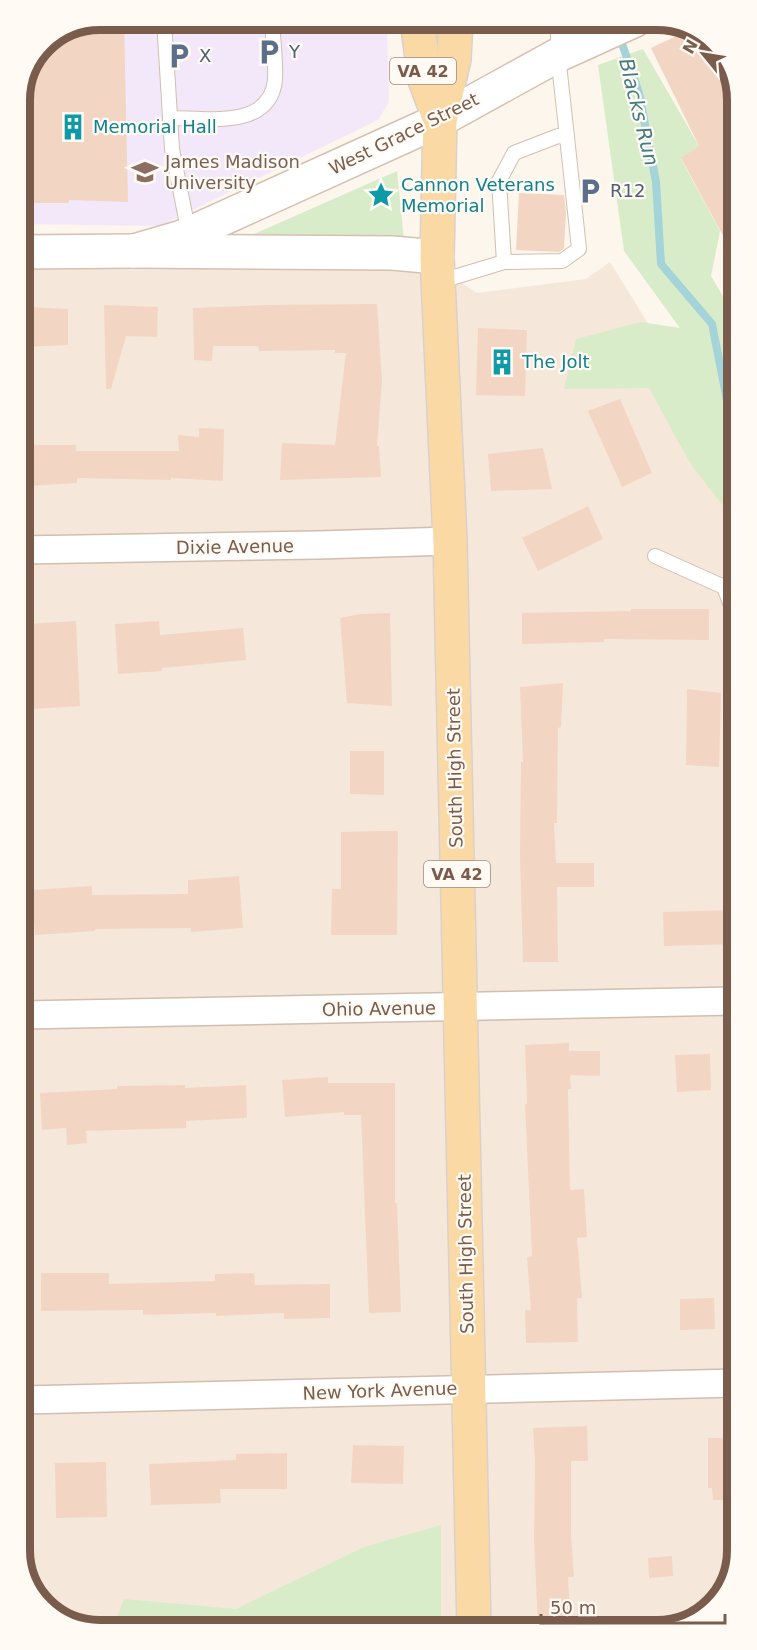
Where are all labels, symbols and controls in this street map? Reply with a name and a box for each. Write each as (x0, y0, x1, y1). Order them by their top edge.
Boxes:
north arrow (673, 24, 733, 84)
text: N (679, 36, 702, 57)
parking icon: Y (254, 37, 284, 67)
parking icon: X (164, 41, 194, 71)
place label: Y (288, 41, 301, 62)
place label: X (199, 45, 211, 66)
water label: Blacks Run (614, 56, 664, 168)
road number: VA 42 (390, 58, 456, 84)
street label: West Grace Street (326, 88, 482, 179)
building icon: Memorial Hall (58, 112, 88, 142)
place label: Memorial Hall (93, 116, 217, 137)
place label: James Madison University (164, 151, 300, 193)
school or university icon: James Madison University (130, 157, 160, 187)
place label: Cannon Veterans Memorial (401, 174, 555, 216)
parking icon: R12 (575, 176, 605, 206)
place icon: Cannon Veterans Memorial (366, 180, 396, 210)
place label: R12 (610, 180, 645, 201)
building icon: The Jolt (487, 347, 517, 377)
place label: The Jolt (521, 351, 590, 372)
street label: Dixie Avenue (176, 535, 294, 558)
street label: South High Street (443, 688, 466, 848)
road number: VA 42 (424, 861, 490, 887)
street label: Ohio Avenue (322, 997, 436, 1020)
street label: South High Street (454, 1174, 477, 1334)
street label: New York Avenue (302, 1377, 458, 1404)
scale bar (541, 1587, 726, 1625)
text: 50 m (550, 1597, 596, 1618)

